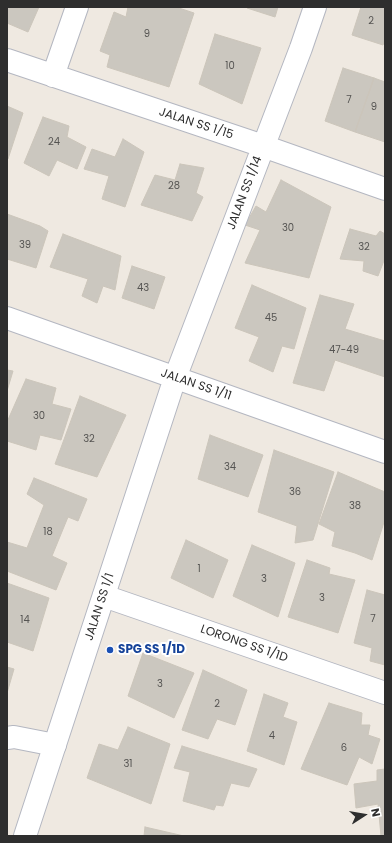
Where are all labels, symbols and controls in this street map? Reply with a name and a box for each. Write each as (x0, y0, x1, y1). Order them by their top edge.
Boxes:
house number: 2 (368, 15, 374, 27)
house number: 9 (144, 28, 150, 40)
house number: 10 (225, 60, 235, 72)
house number: 7 (346, 94, 352, 106)
house number: 9 (371, 101, 377, 113)
street label: JALAN SS 1/15 (157, 105, 235, 143)
house number: 24 (48, 136, 60, 148)
street label: JALAN SS 1/14 (224, 154, 266, 232)
house number: 28 (168, 180, 180, 192)
house number: 30 (282, 222, 294, 234)
house number: 39 (19, 239, 31, 251)
house number: 32 (358, 241, 370, 253)
house number: 43 (137, 282, 149, 294)
house number: 45 (265, 312, 277, 324)
house number: 47-49 (329, 344, 359, 356)
street label: JALAN SS 1/11 (159, 366, 233, 404)
house number: 30 (33, 410, 45, 422)
house number: 32 (83, 433, 95, 445)
house number: 34 (224, 461, 236, 473)
house number: 36 (289, 486, 301, 498)
house number: 38 (349, 500, 361, 512)
house number: 18 (43, 526, 53, 538)
house number: 1 (197, 563, 201, 575)
street label: JALAN SS 1/1 (82, 571, 118, 643)
house number: 3 (261, 573, 267, 585)
house number: 3 (319, 592, 325, 604)
house number: 7 (370, 613, 376, 625)
house number: 14 (20, 614, 30, 626)
street label: LORONG SS 1/1D (198, 622, 290, 666)
place label: SPG SS 1/1D (118, 643, 185, 657)
marker: SPG SS 1/1D (105, 645, 115, 655)
house number: 3 (157, 678, 163, 690)
house number: 2 (214, 698, 220, 710)
house number: 4 (269, 730, 275, 742)
house number: 6 (341, 742, 347, 754)
house number: 31 (123, 758, 133, 770)
north arrow (344, 795, 384, 835)
text: N (367, 807, 384, 818)

